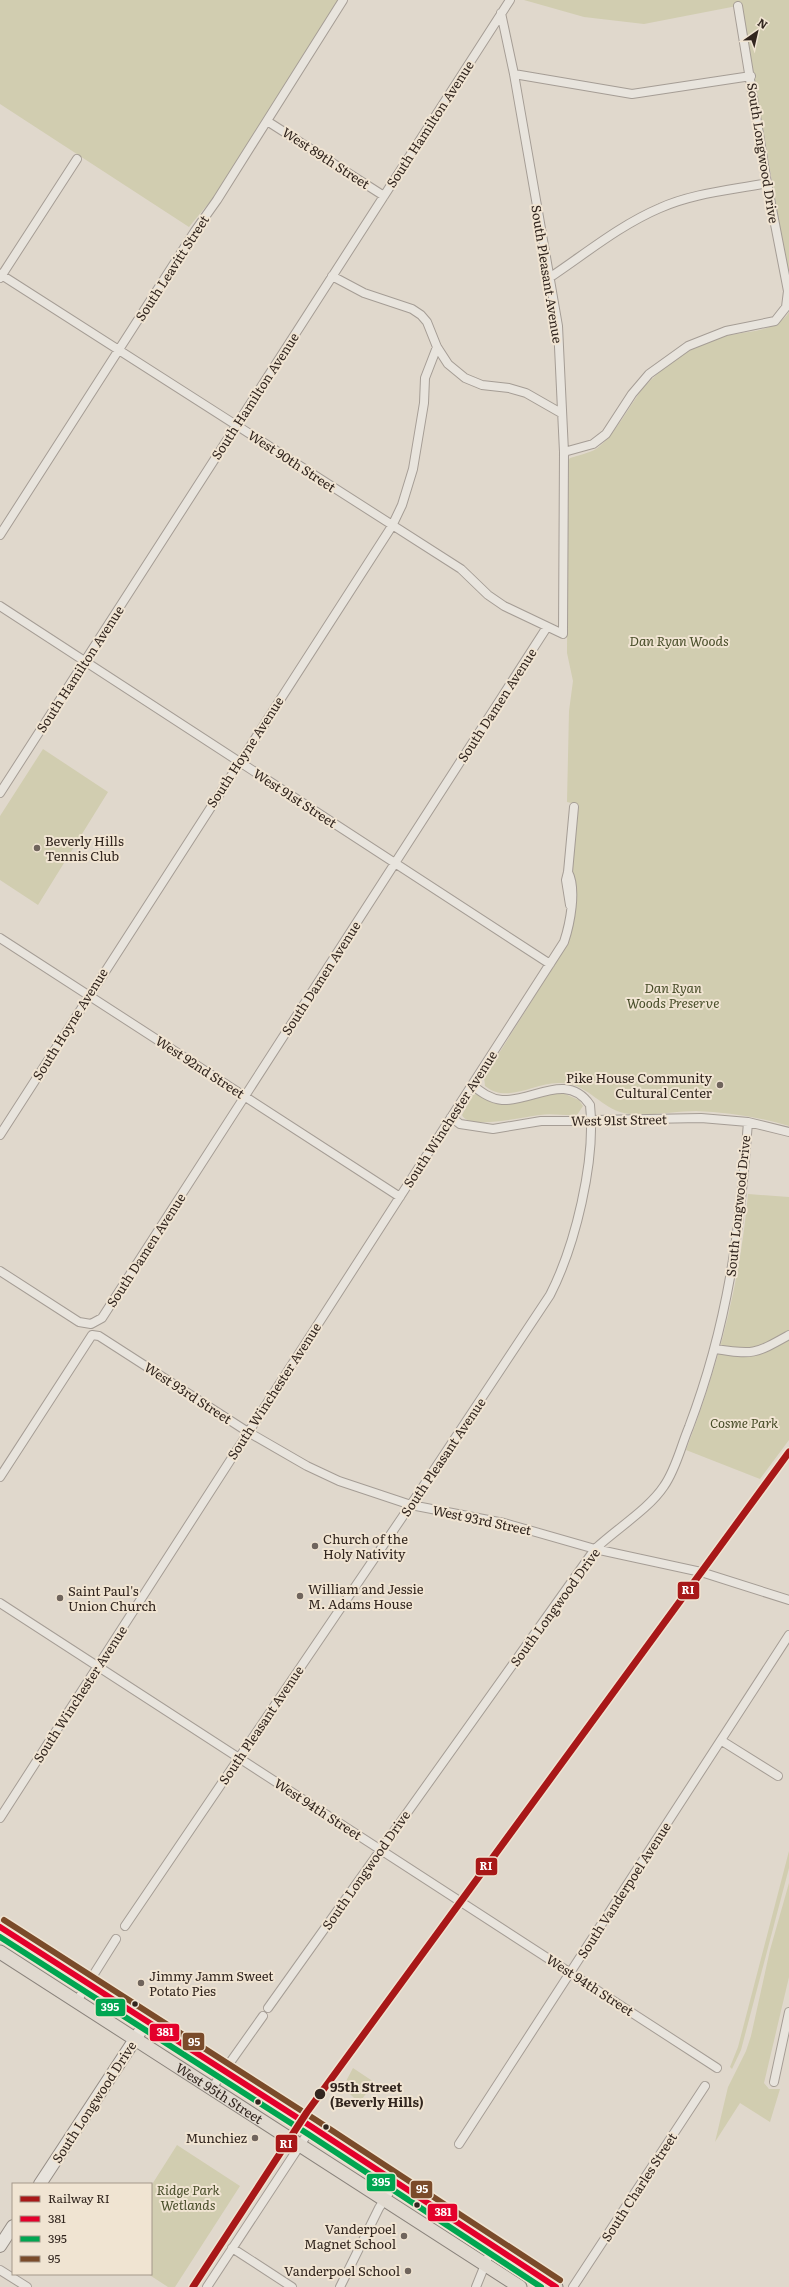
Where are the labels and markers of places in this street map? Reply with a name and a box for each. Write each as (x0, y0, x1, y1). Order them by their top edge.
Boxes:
place label: Beverly Hills Tennis Club (45, 831, 124, 865)
marker: Beverly Hills Tennis Club (32, 843, 42, 853)
place label: Pike House Community Cultural Center (566, 1068, 713, 1102)
marker: Pike House Community Cultural Center (715, 1080, 725, 1090)
place label: Church of the Holy Nativity (323, 1529, 408, 1563)
marker: Church of the Holy Nativity (310, 1541, 320, 1551)
place label: William and Jessie M. Adams House (308, 1579, 424, 1613)
place label: Saint Paul's Union Church (68, 1581, 157, 1615)
marker: William and Jessie M. Adams House (295, 1591, 305, 1601)
marker: Saint Paul's Union Church (55, 1593, 65, 1603)
place label: Jimmy Jamm Sweet Potato Pies (149, 1966, 274, 2000)
marker: Jimmy Jamm Sweet Potato Pies (136, 1978, 146, 1988)
unlabelled marker (130, 1999, 140, 2009)
place label: 95th Street (Beverly Hills) (330, 2077, 424, 2111)
marker: 95th Street (Beverly Hills) (313, 2087, 327, 2101)
unlabelled marker (253, 2097, 263, 2107)
unlabelled marker (321, 2122, 331, 2132)
place label: Munchiez (186, 2128, 247, 2147)
marker: Munchiez (250, 2133, 260, 2143)
unlabelled marker (412, 2200, 422, 2210)
place label: Vanderpoel Magnet School (304, 2219, 397, 2253)
marker: Vanderpoel Magnet School (399, 2231, 409, 2241)
place label: Vanderpoel School (284, 2261, 401, 2280)
marker: Vanderpoel School (403, 2266, 413, 2276)

